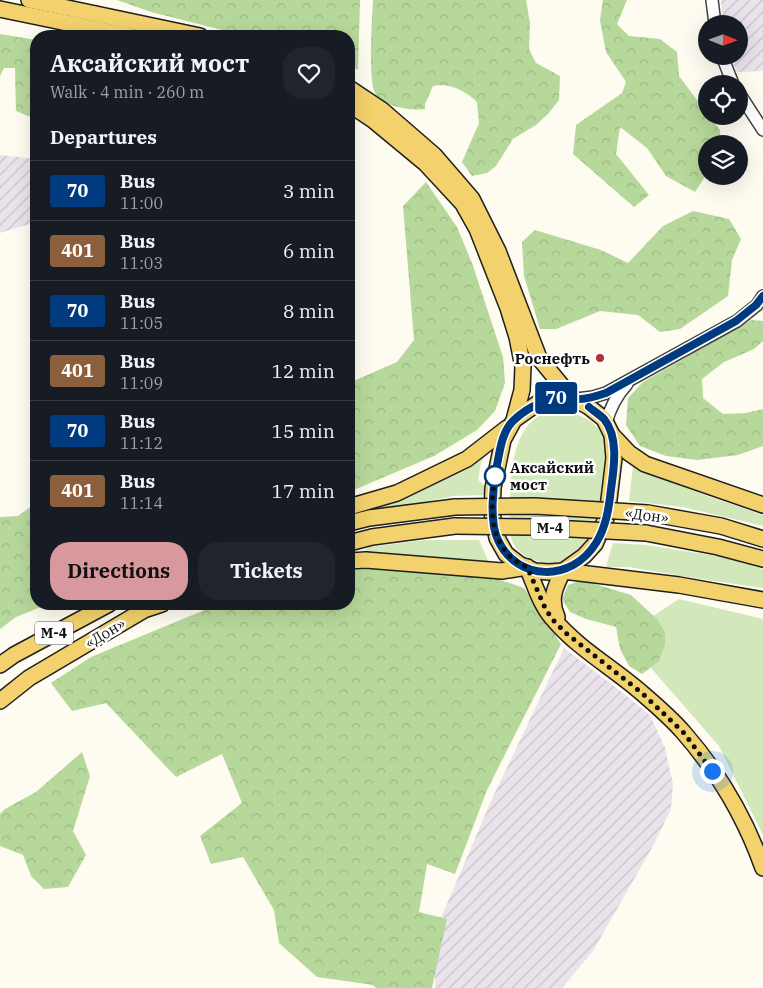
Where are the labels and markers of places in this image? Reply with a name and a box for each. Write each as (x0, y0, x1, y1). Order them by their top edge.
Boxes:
place label: Роснефть (515, 349, 590, 368)
marker: Роснефть (594, 352, 606, 364)
place label: Аксайский мост (510, 458, 594, 494)
marker: Аксайский мост (484, 465, 506, 487)

